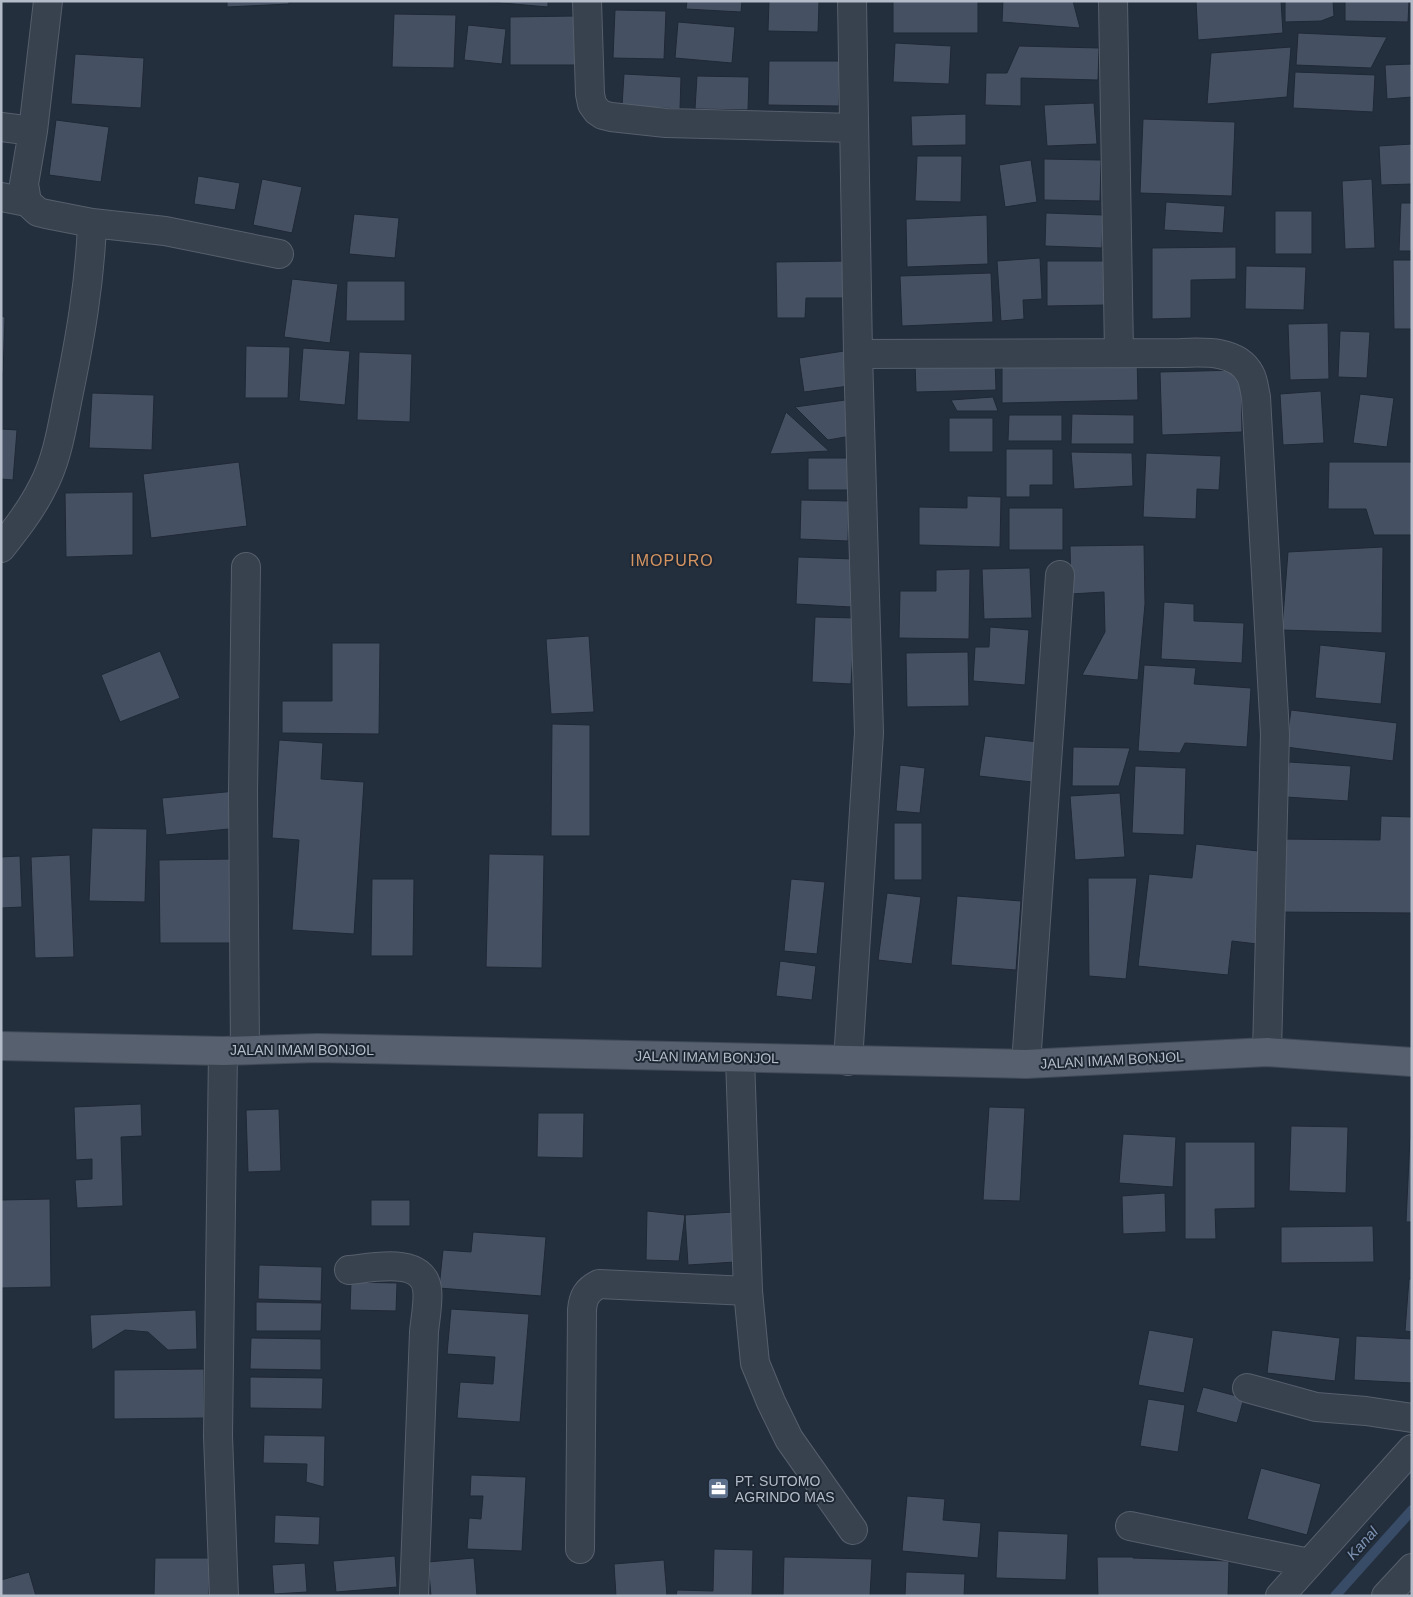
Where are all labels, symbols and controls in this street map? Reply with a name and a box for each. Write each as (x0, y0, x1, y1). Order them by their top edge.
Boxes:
district label: IMOPURO (630, 552, 714, 569)
street label: JALAN IMAM BONJOL (230, 1042, 374, 1058)
street label: JALAN IMAM BONJOL (635, 1048, 779, 1066)
street label: JALAN IMAM BONJOL (1040, 1048, 1184, 1072)
place label: PT. SUTOMO AGRINDO MAS (735, 1473, 835, 1505)
office icon: PT. SUTOMO AGRINDO MAS (707, 1477, 731, 1501)
water label: Kanal (1343, 1523, 1382, 1563)

